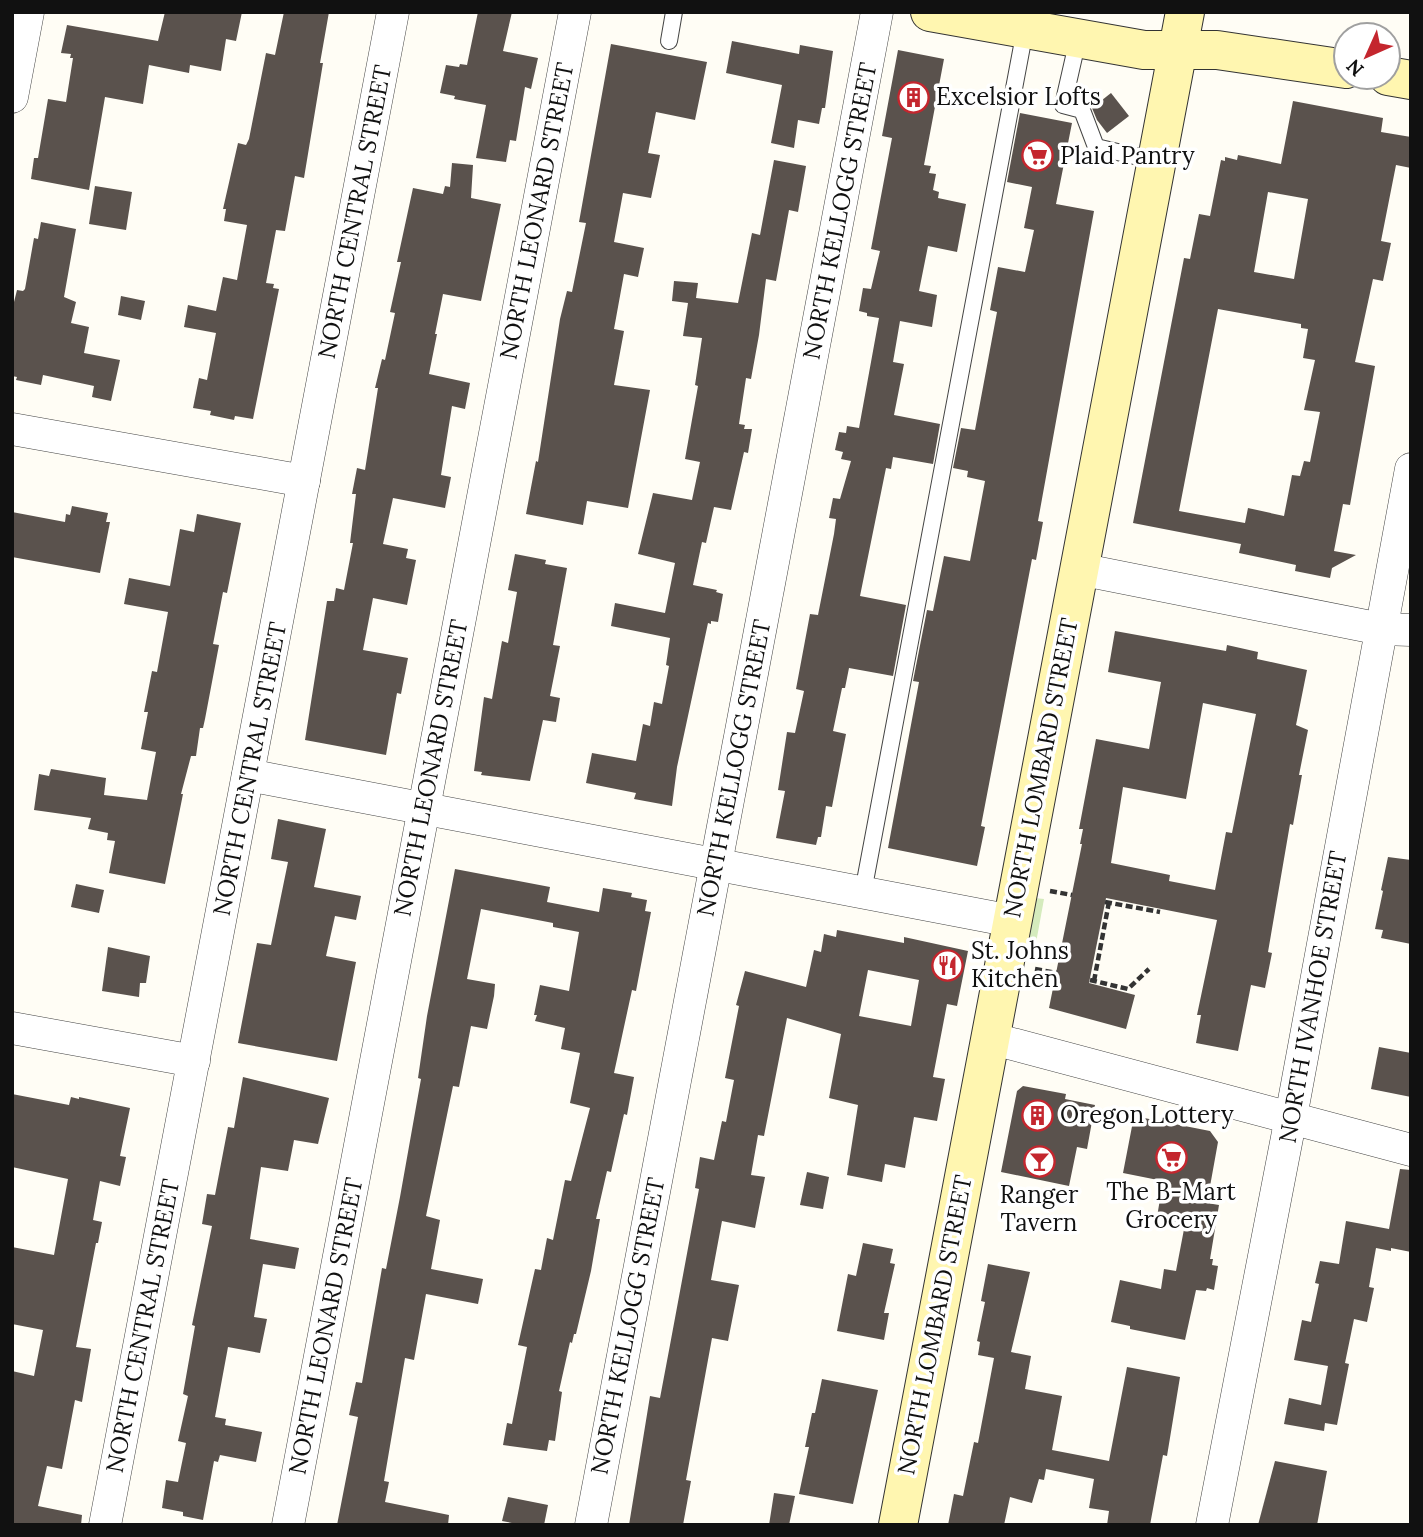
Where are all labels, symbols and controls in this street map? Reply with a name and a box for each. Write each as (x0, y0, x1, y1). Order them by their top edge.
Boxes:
north arrow (1332, 21, 1402, 91)
text: N (1341, 54, 1369, 82)
street label: NORTH LEONARD STREET (492, 60, 581, 362)
street label: NORTH KELLOGG STREET (795, 60, 884, 362)
street label: NORTH CENTRAL STREET (311, 62, 398, 361)
building icon: Excelsior Lofts (896, 80, 930, 114)
place label: Excelsior Lofts (936, 81, 1101, 112)
supermarket icon: Plaid Pantry (1020, 139, 1054, 173)
place label: Plaid Pantry (1060, 140, 1195, 171)
street label: NORTH LOMBARD STREET (996, 615, 1085, 920)
street label: NORTH LEONARD STREET (386, 617, 475, 919)
street label: NORTH KELLOGG STREET (689, 617, 778, 919)
street label: NORTH CENTRAL STREET (206, 619, 293, 918)
street label: NORTH IVANHOE STREET (1272, 848, 1353, 1145)
place label: St. Johns Kitchen (971, 935, 1069, 994)
restaurant icon: St. Johns Kitchen (931, 948, 965, 982)
building icon: Oregon Lottery (1020, 1098, 1054, 1132)
place label: Oregon Lottery (1060, 1099, 1234, 1130)
supermarket icon: The B-Mart Grocery (1154, 1141, 1188, 1175)
bar icon: Ranger Tavern (1022, 1144, 1056, 1178)
street label: NORTH LOMBARD STREET (890, 1172, 979, 1477)
street label: NORTH LEONARD STREET (281, 1175, 370, 1477)
street label: NORTH KELLOGG STREET (583, 1175, 672, 1477)
street label: NORTH CENTRAL STREET (99, 1176, 186, 1475)
place label: The B-Mart Grocery (1106, 1176, 1237, 1235)
place label: Ranger Tavern (1000, 1179, 1079, 1238)

